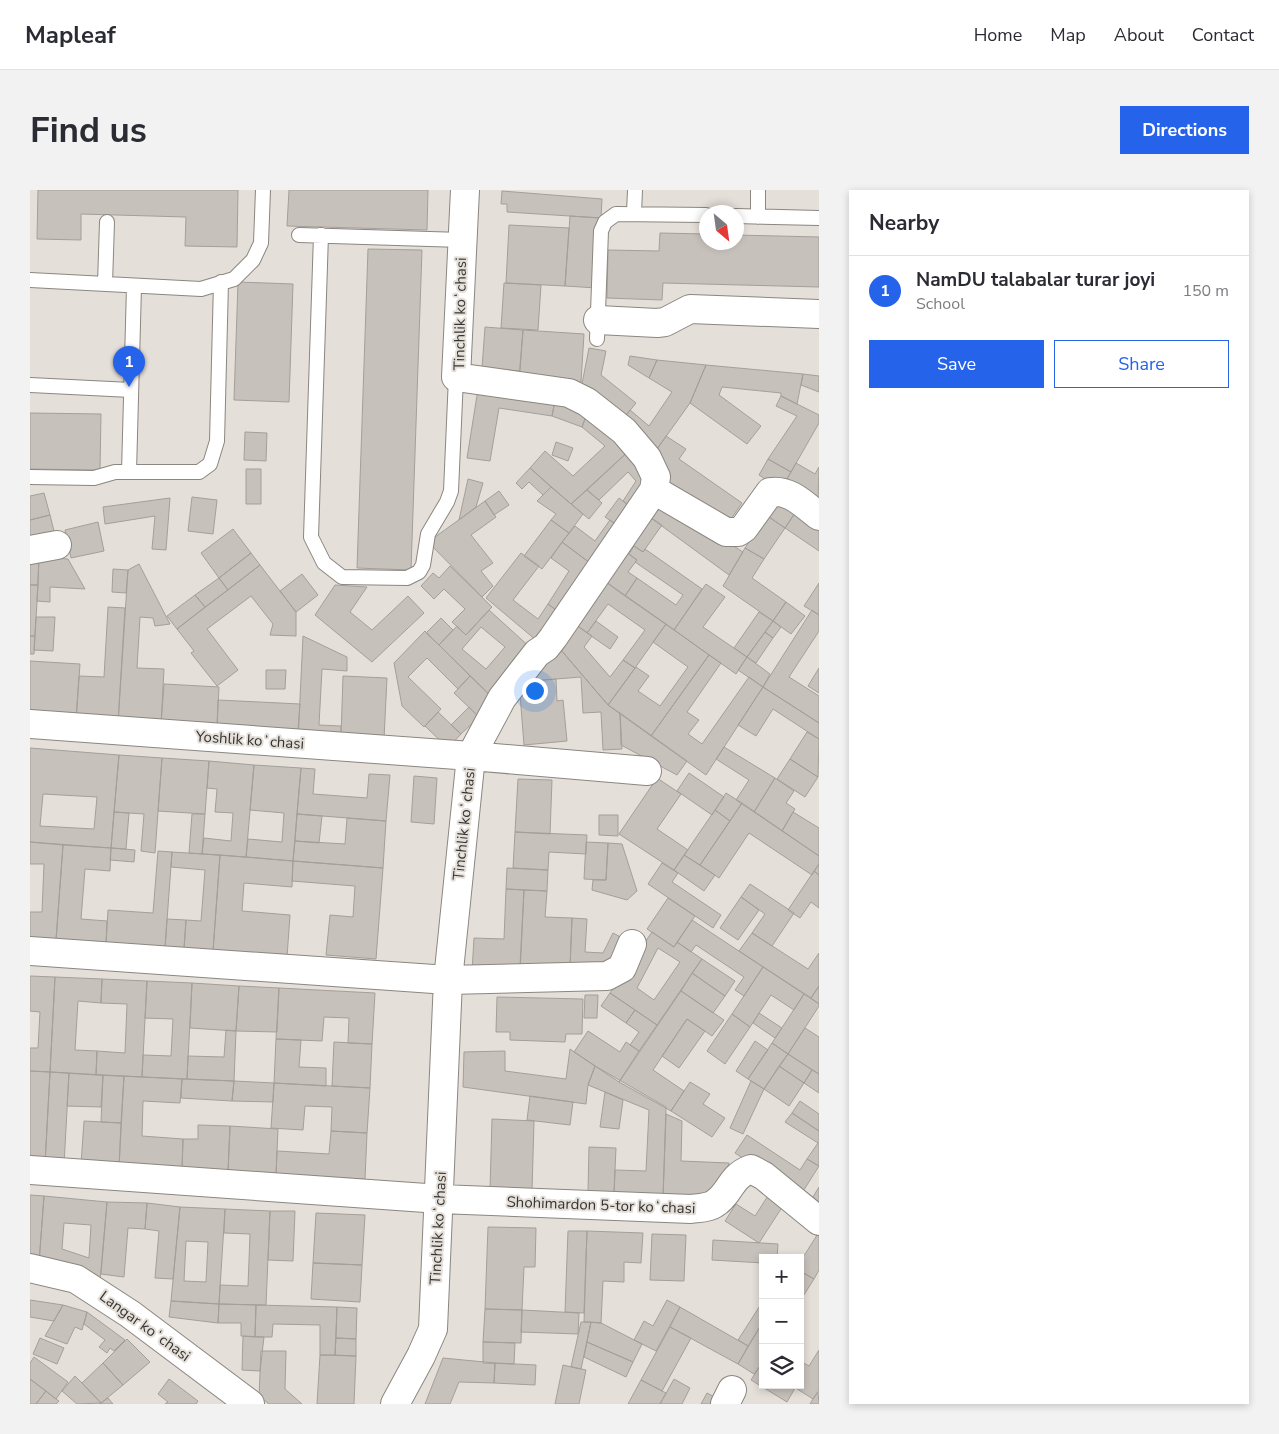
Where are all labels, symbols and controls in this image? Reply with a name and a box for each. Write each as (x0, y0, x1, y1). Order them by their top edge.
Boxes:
text: Mapleaf (25, 19, 116, 51)
text: Home (974, 23, 1022, 47)
text: Map (1050, 23, 1086, 47)
text: About (1114, 23, 1164, 47)
text: Contact (1192, 23, 1254, 47)
button: Directions (1120, 106, 1249, 154)
text: Find us (30, 107, 147, 154)
north arrow (699, 205, 744, 250)
text: Nearby (869, 209, 939, 237)
street label: Tinchlik koʻchasi (449, 257, 471, 371)
text: NamDU talabalar turar joyi (916, 267, 1155, 293)
text: 1 (880, 280, 890, 302)
text: 150 m (1182, 280, 1229, 302)
text: School (916, 293, 965, 315)
button: Save (869, 340, 1044, 388)
button: Share (1054, 340, 1229, 388)
pin: 1 (113, 346, 145, 387)
your location (522, 678, 548, 704)
street label: Yoshlik koʻchasi (194, 726, 305, 754)
street label: Tinchlik koʻchasi (448, 767, 480, 881)
street label: Tinchlik koʻchasi (425, 1171, 451, 1285)
street label: Shohimardon 5-tor koʻchasi (506, 1192, 696, 1218)
map controls (759, 1254, 804, 1389)
button: + (759, 1254, 804, 1299)
street label: Langar koʻchasi (95, 1286, 195, 1366)
button: − (759, 1299, 804, 1344)
button: layers (759, 1344, 804, 1389)

